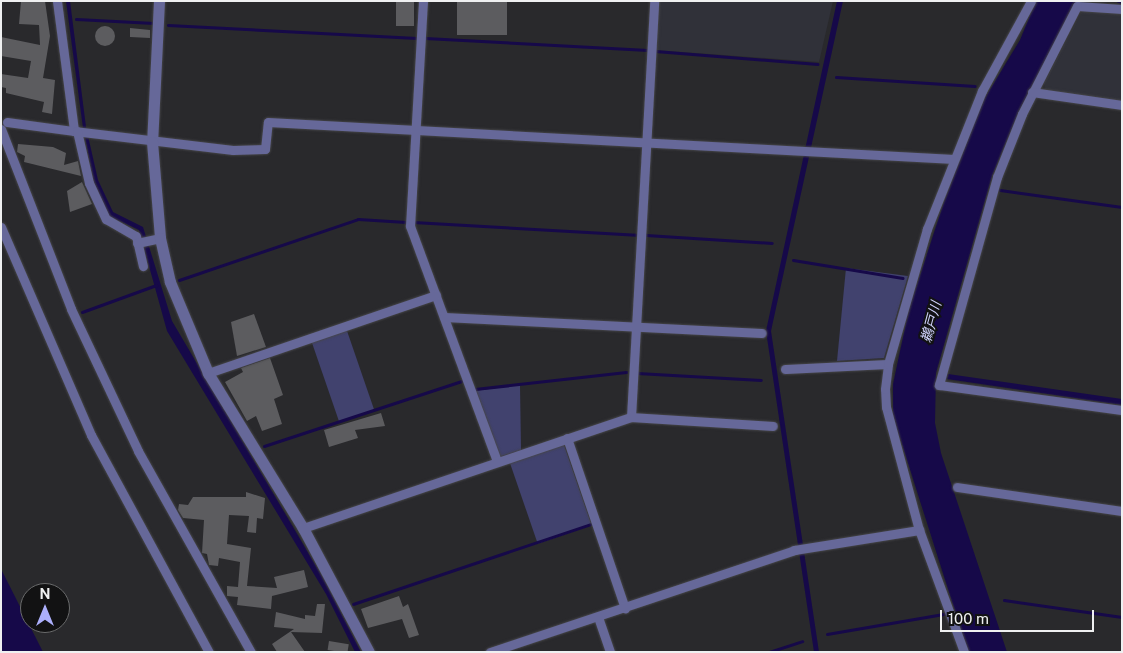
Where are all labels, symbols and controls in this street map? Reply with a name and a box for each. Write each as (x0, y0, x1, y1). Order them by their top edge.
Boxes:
water label: 鵜戸川 (917, 300, 945, 344)
north arrow (20, 583, 70, 633)
text: N (40, 586, 50, 602)
scale bar (943, 600, 1097, 632)
text: 100 m (948, 610, 989, 627)

